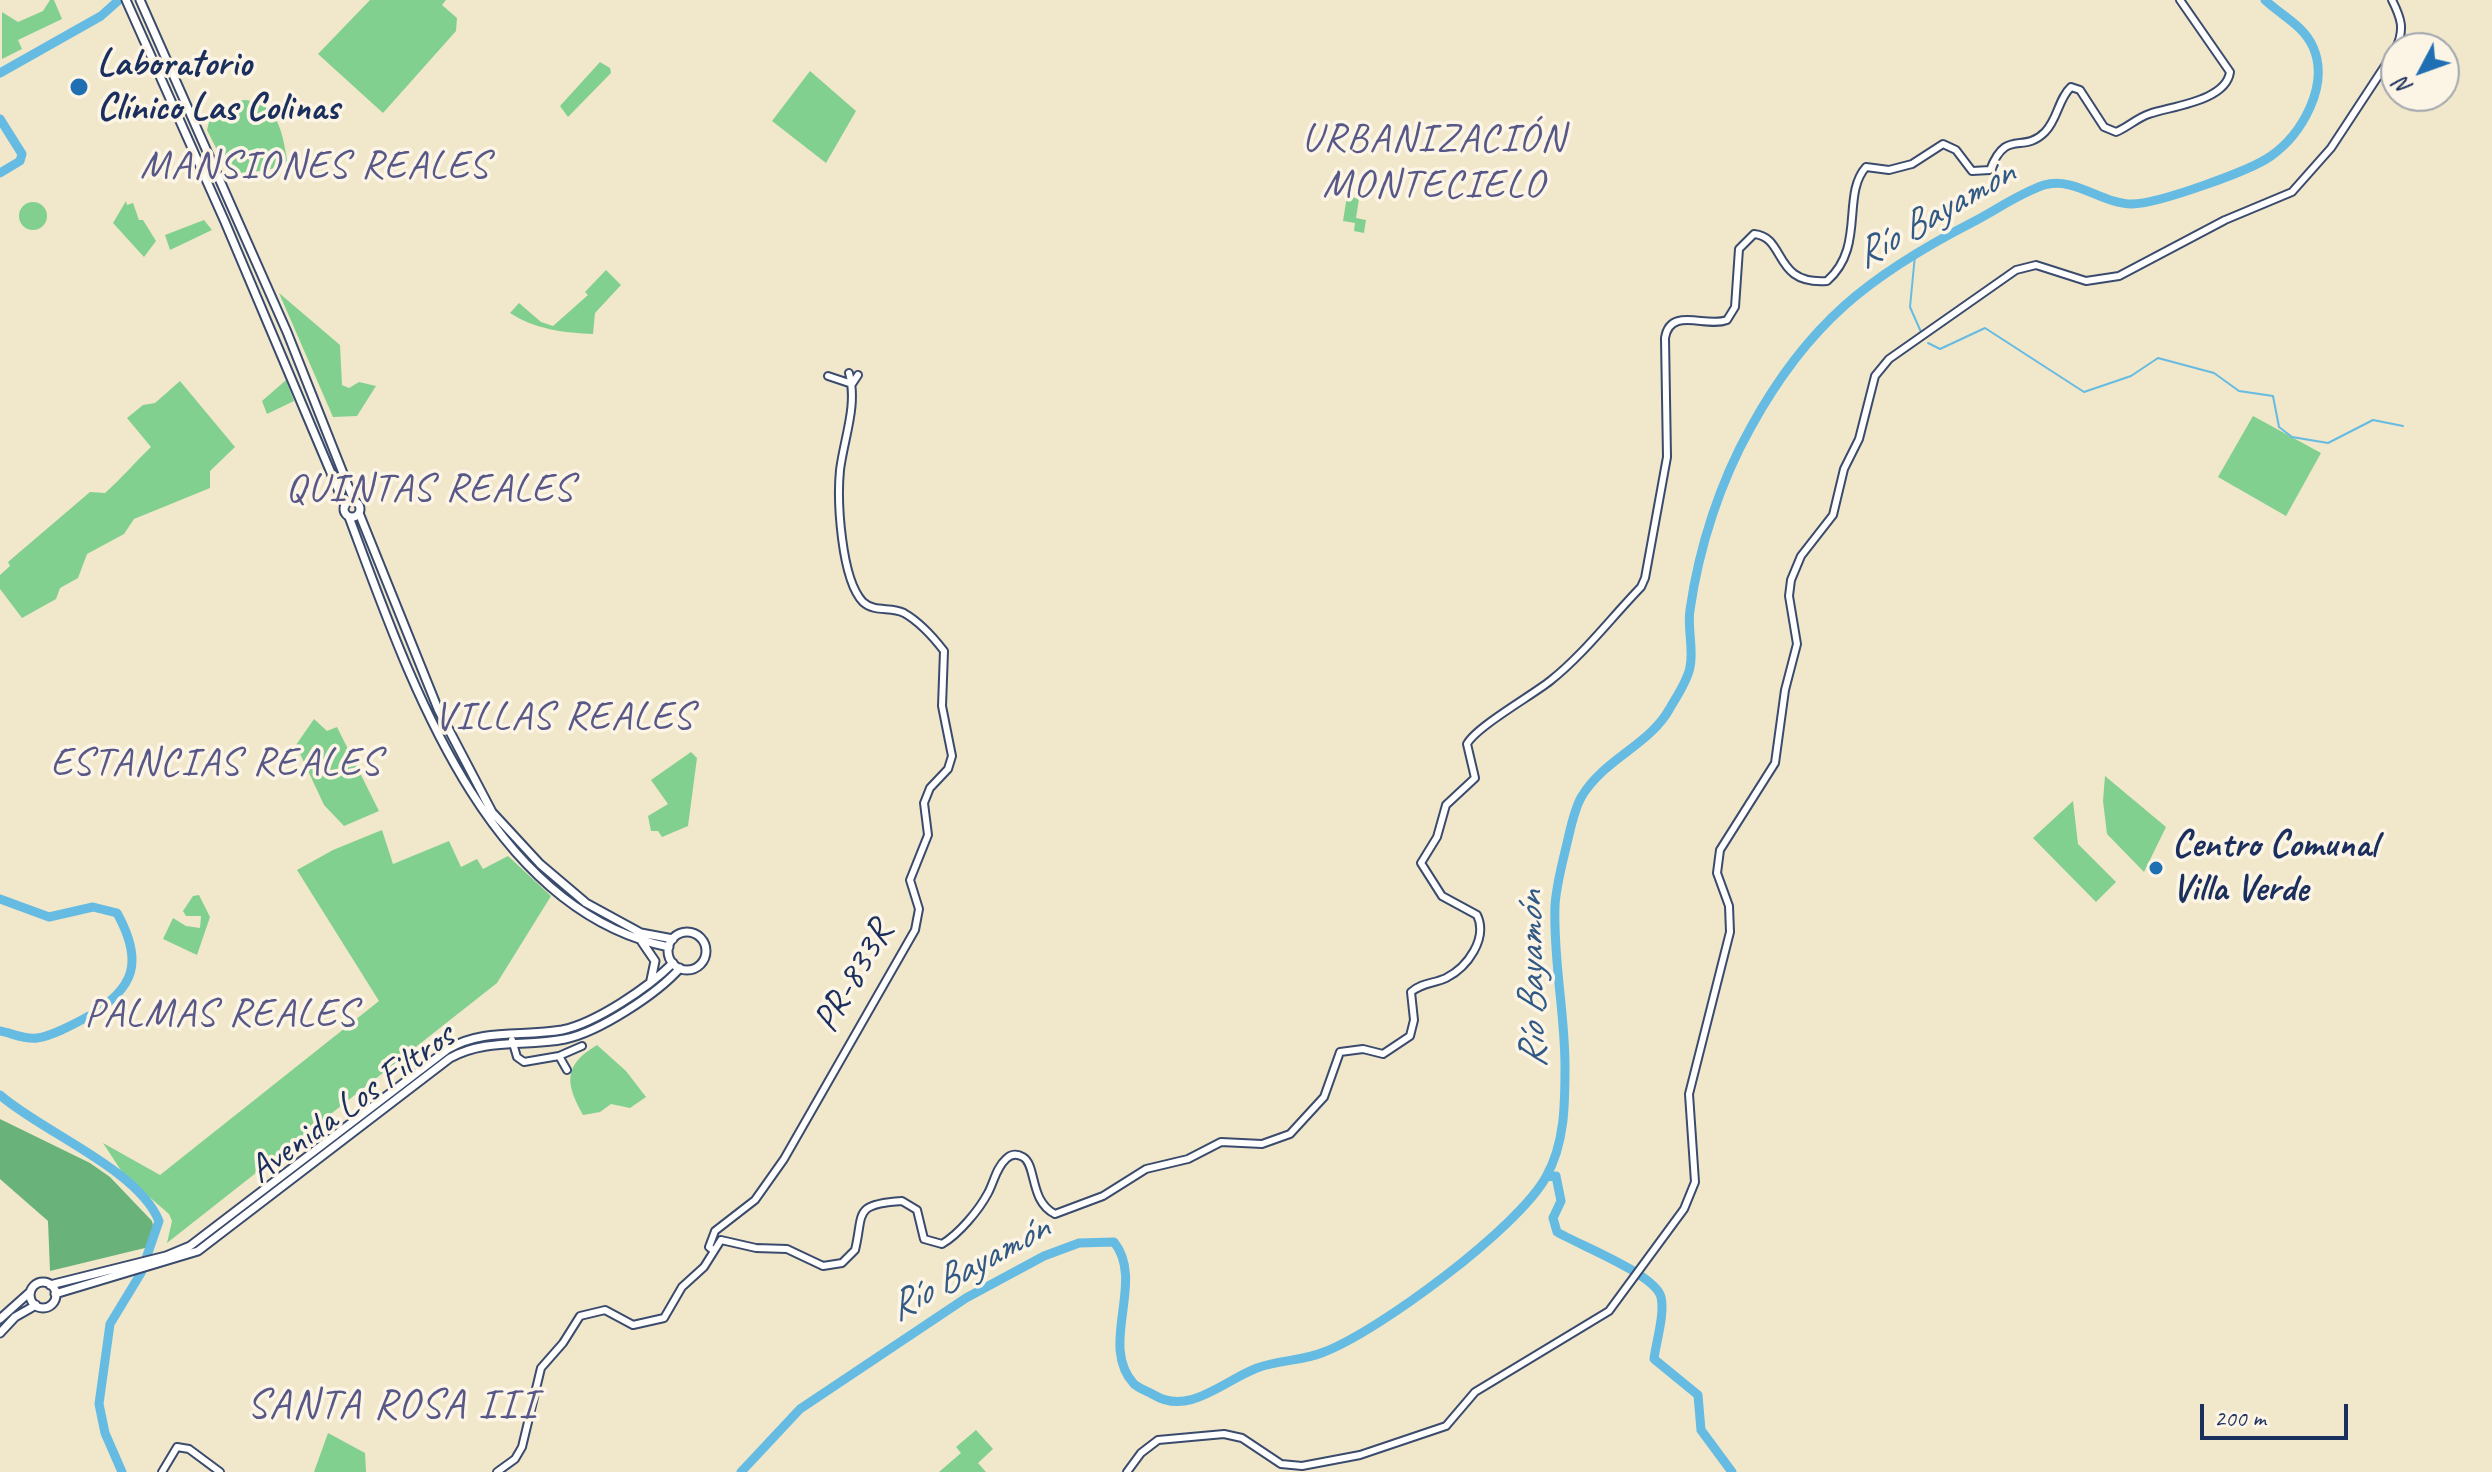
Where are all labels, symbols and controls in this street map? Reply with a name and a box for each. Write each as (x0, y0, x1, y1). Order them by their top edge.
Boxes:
north arrow (2380, 32, 2460, 112)
place label: Laboratorio Clínico Las Colinas (97, 42, 339, 132)
text: N (2388, 72, 2418, 101)
marker: Laboratorio Clínico Las Colinas (68, 76, 90, 98)
district label: URBANIZACIÓN MONTECIELO (1303, 116, 1565, 210)
district label: MANSIONES REALES (141, 143, 489, 191)
water label: Río Bayamón (1847, 150, 2023, 280)
district label: QUINTAS REALES (286, 466, 574, 514)
district label: VILLAS REALES (435, 694, 693, 742)
district label: ESTANCIAS REALES (52, 740, 380, 788)
place label: Centro Comunal Villa Verde (2172, 823, 2377, 912)
marker: Centro Comunal Villa Verde (2147, 859, 2165, 877)
water label: Río Bayamón (1507, 891, 1559, 1069)
street label: PR-833R (804, 913, 904, 1041)
district label: PALMAS REALES (85, 991, 357, 1039)
street label: Avenida Los Filtros (240, 1014, 464, 1194)
water label: Río Bayamón (880, 1205, 1058, 1333)
district label: SANTA ROSA III (249, 1381, 535, 1431)
scale bar (2204, 1388, 2352, 1438)
text: 200 m (2214, 1403, 2266, 1433)

